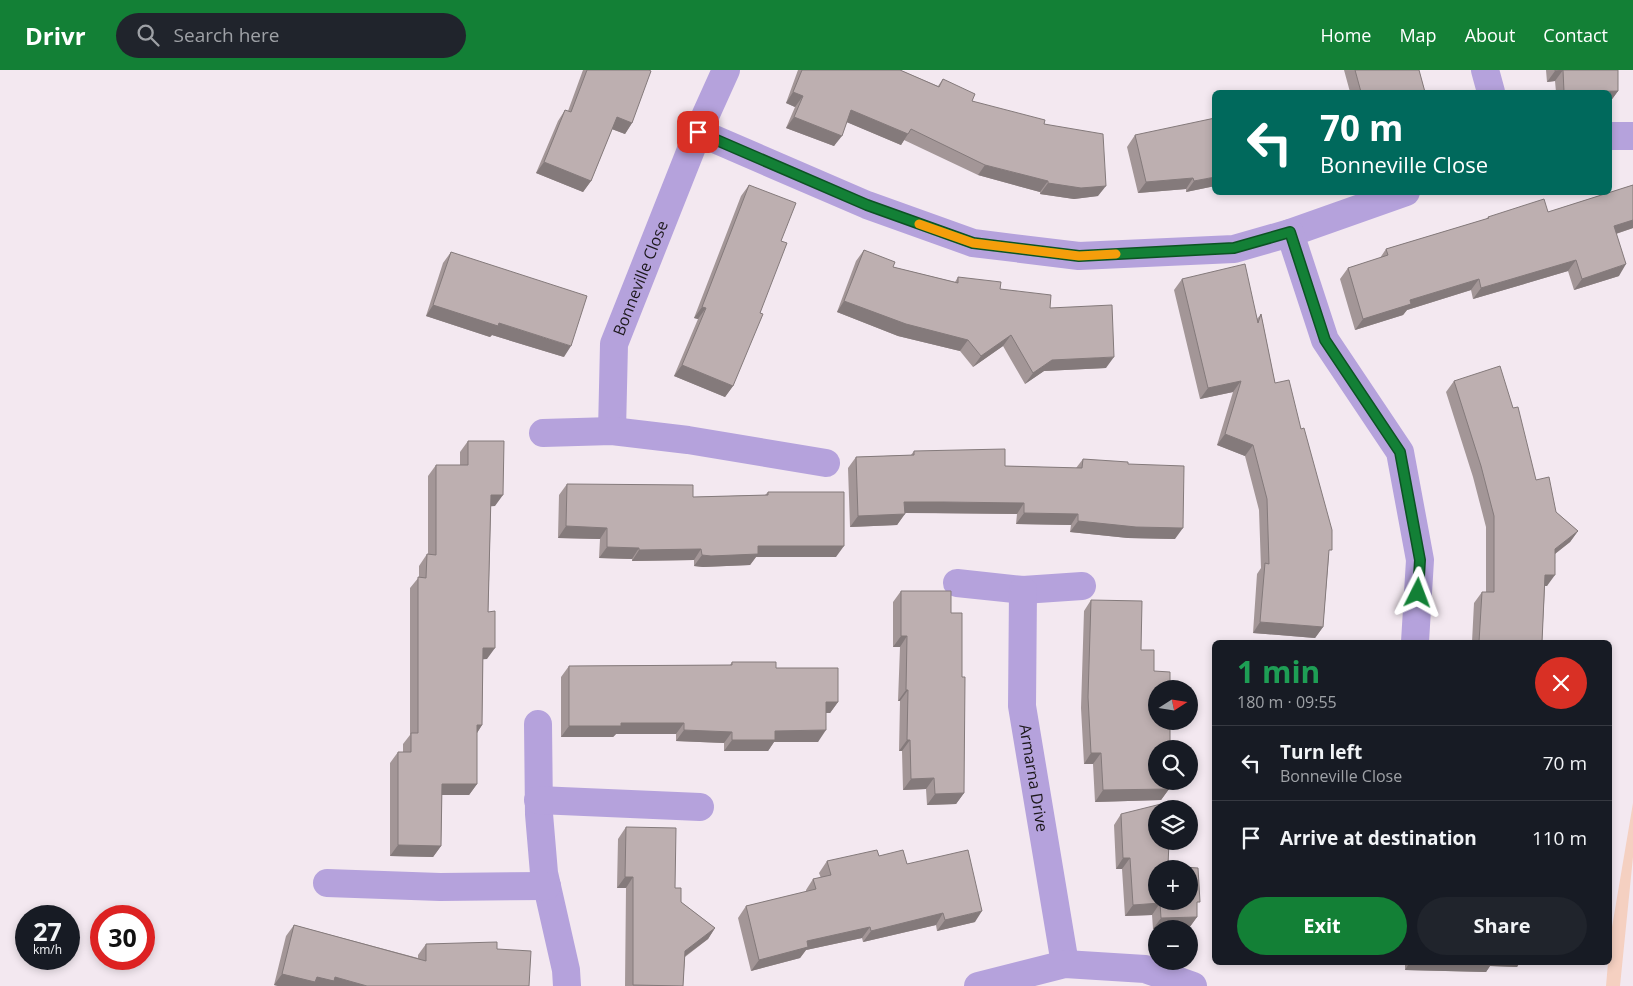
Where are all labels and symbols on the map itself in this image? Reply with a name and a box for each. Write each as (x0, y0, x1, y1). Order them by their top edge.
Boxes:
pin (677, 111, 719, 153)
street label: Bonneville Close (607, 217, 673, 339)
position arrow (1391, 566, 1443, 618)
north arrow (1148, 680, 1198, 730)
street label: Armarna Drive (1014, 722, 1054, 834)
speed limit sign: 30 (90, 905, 155, 970)

